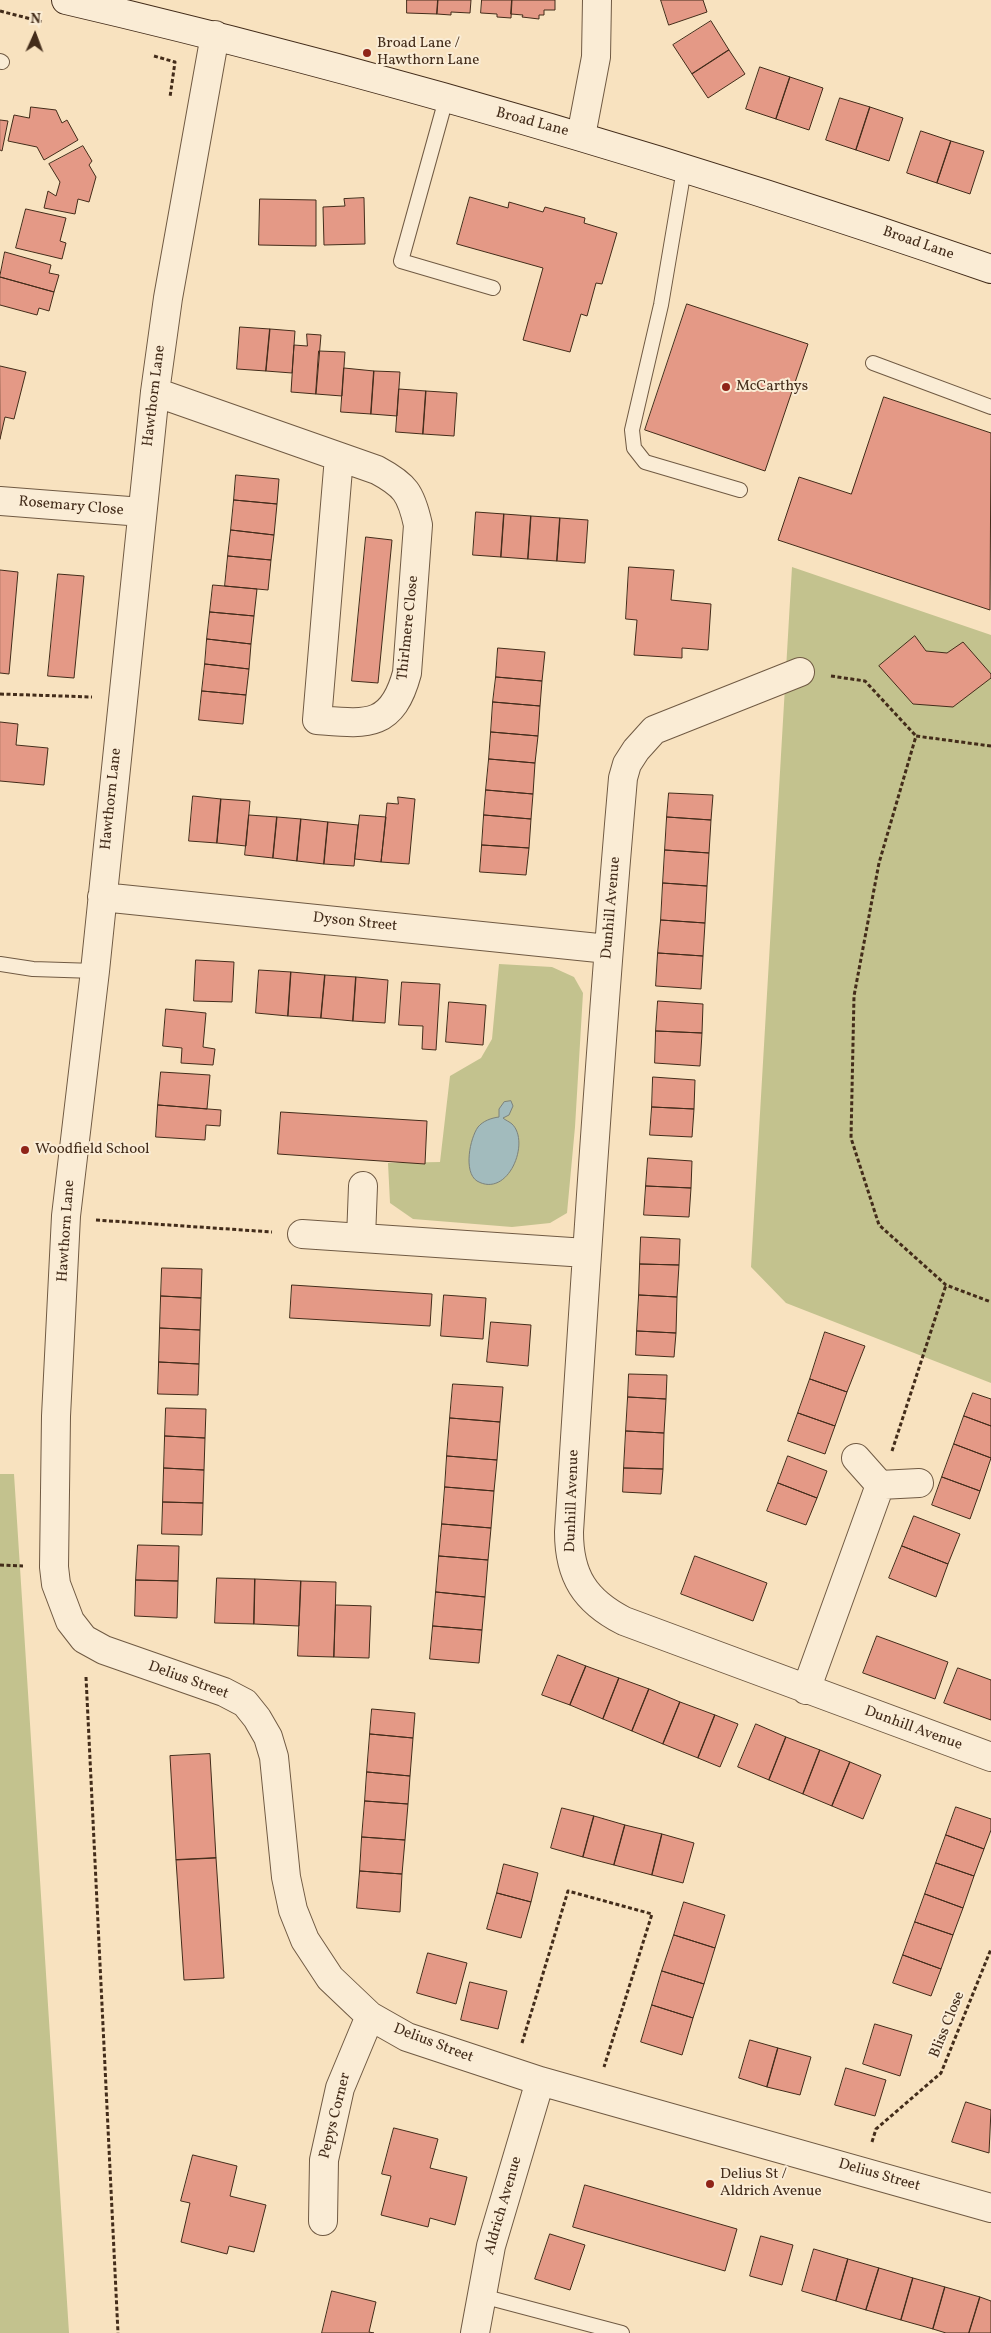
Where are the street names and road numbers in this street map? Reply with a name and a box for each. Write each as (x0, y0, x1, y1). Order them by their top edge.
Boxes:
street label: Broad Lane (494, 105, 570, 141)
street label: Broad Lane (880, 223, 956, 265)
street label: Hawthorn Lane (140, 344, 170, 448)
street label: Rosemary Close (18, 493, 124, 521)
street label: Thirlmere Close (395, 575, 423, 681)
street label: Hawthorn Lane (98, 747, 126, 851)
street label: Dunhill Avenue (599, 856, 625, 960)
street label: Dyson Street (312, 910, 398, 936)
street label: Hawthorn Lane (54, 1179, 80, 1283)
street label: Dunhill Avenue (562, 1449, 584, 1553)
street label: Delius Street (145, 1658, 231, 1704)
street label: Dunhill Avenue (862, 1703, 964, 1755)
street label: Bliss Close (927, 1989, 969, 2061)
street label: Delius Street (390, 2021, 476, 2067)
street label: Pepys Corner (317, 2071, 355, 2161)
street label: Aldrich Avenue (481, 2155, 527, 2257)
street label: Delius Street (836, 2156, 922, 2196)

